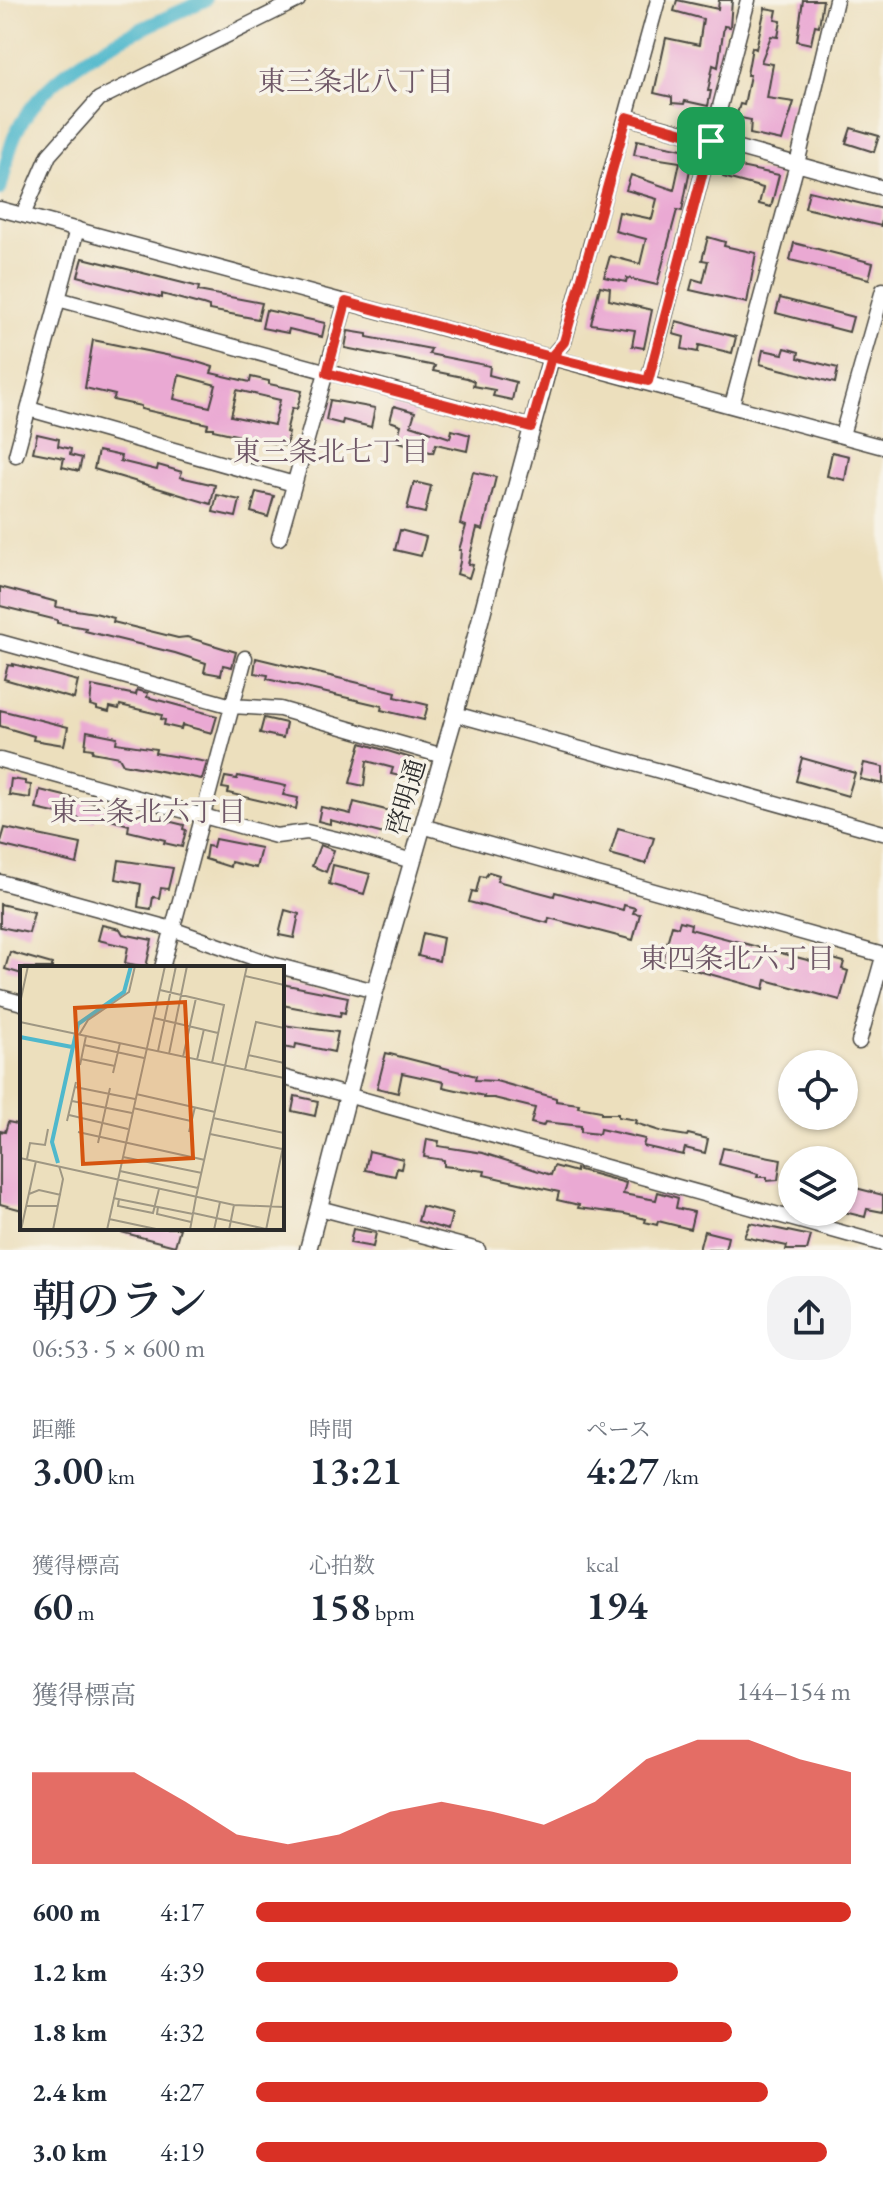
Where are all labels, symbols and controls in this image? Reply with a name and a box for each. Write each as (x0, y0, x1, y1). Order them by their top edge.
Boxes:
district label: 東三条北八丁目 (258, 63, 454, 99)
pin (677, 107, 745, 175)
icon: arrive (689, 119, 733, 163)
district label: 東三条北七丁目 (233, 433, 429, 469)
street label: 啓明通 (379, 755, 433, 839)
district label: 東三条北六丁目 (50, 793, 246, 829)
district label: 東四条北六丁目 (639, 940, 835, 976)
inset map (20, 966, 284, 1230)
map controls (778, 1050, 858, 1226)
button: locate (778, 1050, 858, 1130)
button: layers (778, 1146, 858, 1226)
text: 朝のラン (32, 1272, 208, 1329)
button: share (767, 1276, 851, 1360)
text: 06:53 · 5 × 600 m (32, 1331, 205, 1365)
text: 距離 (32, 1415, 76, 1444)
text: 時間 (309, 1415, 353, 1444)
text: ペース (586, 1415, 651, 1444)
text: 3.00 (32, 1444, 103, 1496)
text: 13:21 (309, 1444, 402, 1496)
text: 4:27 (586, 1444, 658, 1496)
text: km (103, 1462, 135, 1491)
text: /km (658, 1462, 699, 1491)
text: kcal (586, 1550, 619, 1579)
text: 獲得標高 (32, 1551, 120, 1580)
text: 心拍数 (309, 1551, 375, 1580)
text: 194 (586, 1579, 648, 1631)
text: 60 (32, 1580, 73, 1632)
text: 158 (309, 1580, 371, 1632)
text: m (73, 1598, 95, 1627)
text: bpm (371, 1598, 415, 1627)
text: 144–154 m (736, 1674, 851, 1708)
text: 獲得標高 (32, 1678, 136, 1712)
text: 600 m (32, 1895, 100, 1929)
text: 4:17 (160, 1895, 204, 1929)
text: 1.2 km (32, 1955, 107, 1989)
text: 4:39 (160, 1955, 204, 1989)
text: 1.8 km (32, 2015, 107, 2049)
text: 4:32 (160, 2015, 204, 2049)
text: 2.4 km (32, 2075, 107, 2109)
text: 4:27 (160, 2075, 204, 2109)
text: 3.0 km (32, 2135, 107, 2169)
text: 4:19 (160, 2135, 204, 2169)

